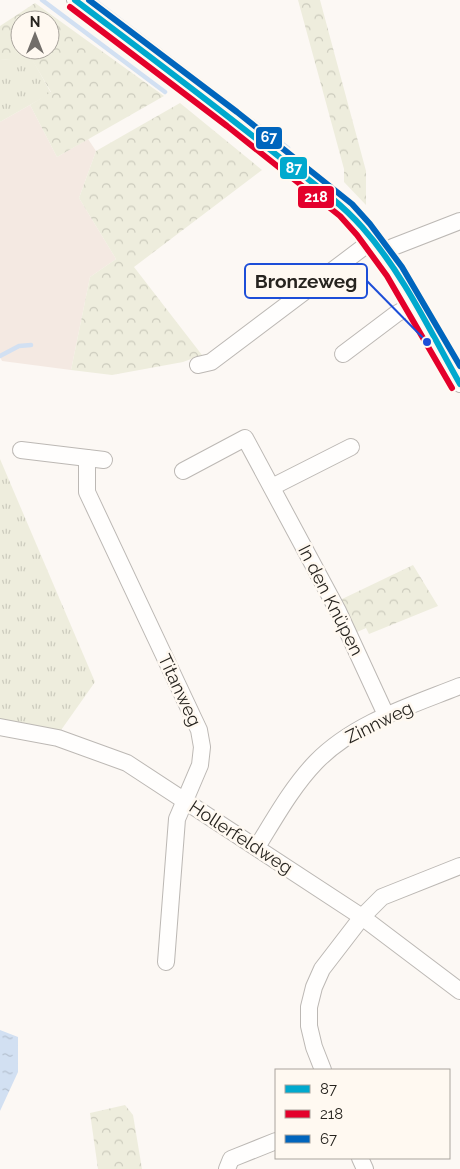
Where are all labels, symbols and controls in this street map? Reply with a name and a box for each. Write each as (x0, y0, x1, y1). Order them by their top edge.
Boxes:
north arrow (10, 10, 60, 60)
text: N (30, 14, 40, 30)
line badge: 67 (255, 126, 283, 150)
text: 67 (261, 129, 277, 145)
line badge: 87 (279, 156, 308, 180)
text: 87 (286, 160, 302, 176)
line badge: 218 (297, 185, 335, 209)
text: 218 (304, 189, 328, 205)
callout: Bronzeweg (245, 264, 367, 298)
text: Bronzeweg (255, 270, 357, 292)
street label: In den Knüpen (294, 541, 368, 659)
street label: Titanweg (154, 651, 206, 729)
street label: Zinnweg (342, 697, 416, 747)
street label: Hollerfeldweg (185, 796, 297, 878)
legend (275, 1069, 450, 1159)
text: 87 (320, 1080, 337, 1098)
text: 218 (320, 1105, 343, 1123)
text: 67 (320, 1130, 337, 1148)

